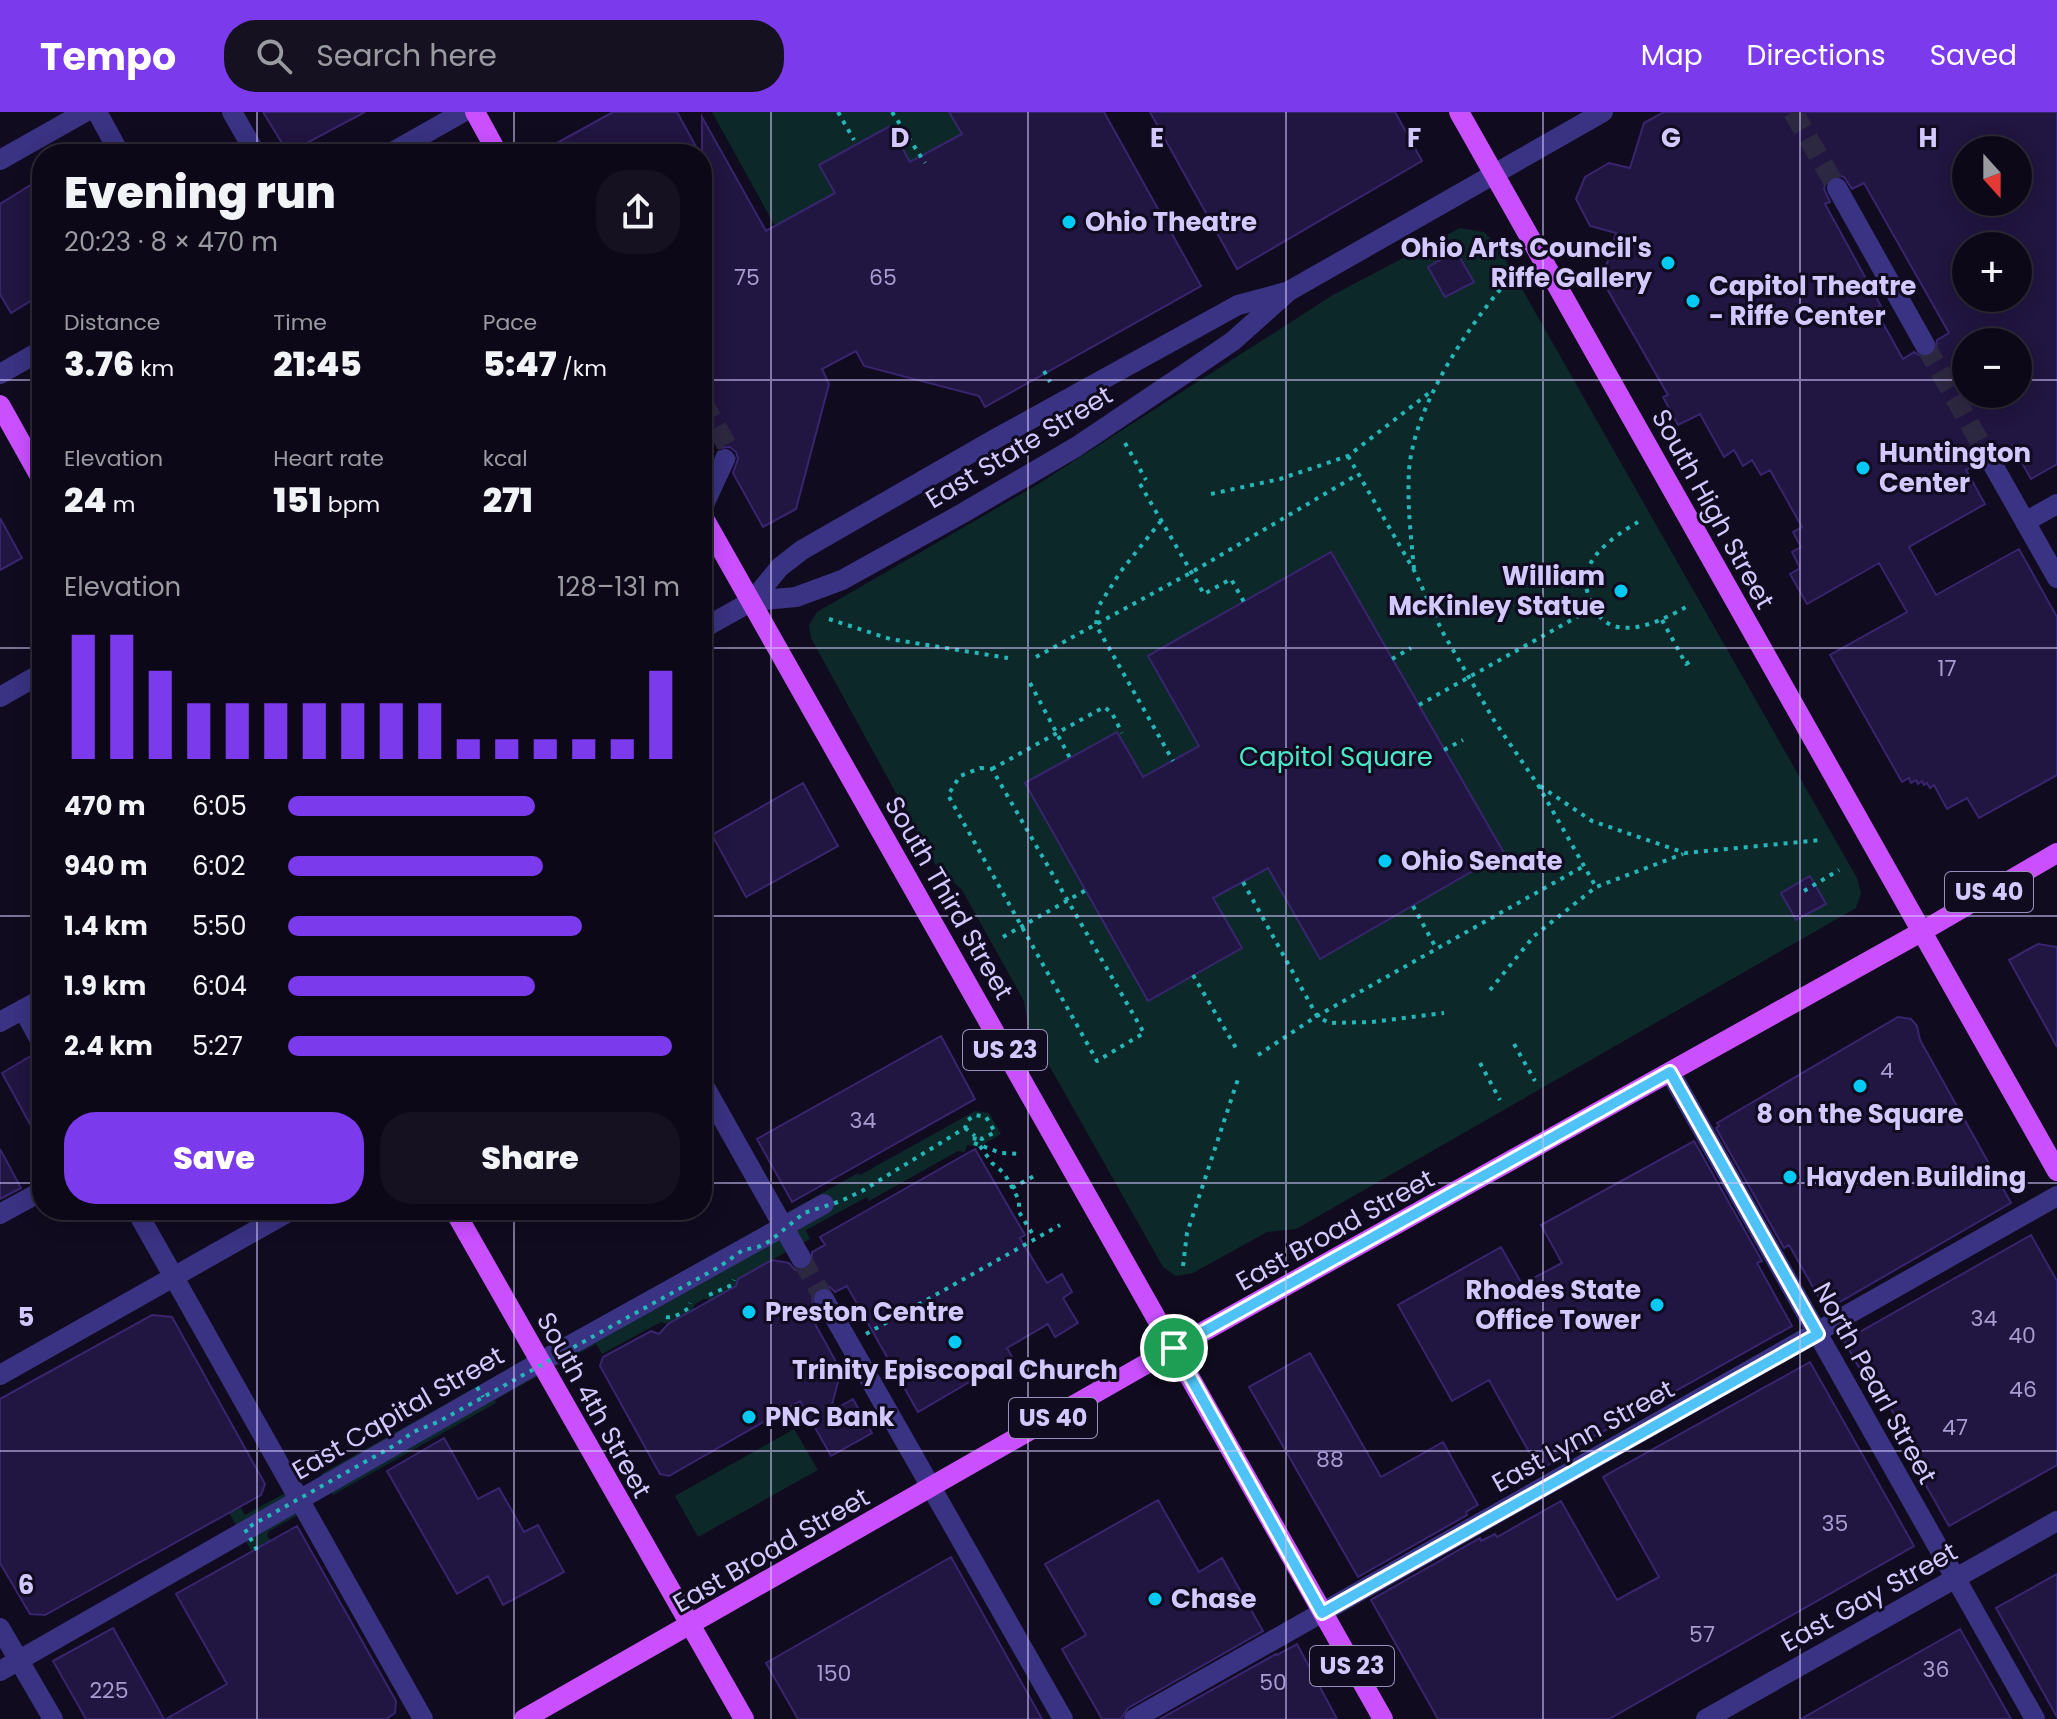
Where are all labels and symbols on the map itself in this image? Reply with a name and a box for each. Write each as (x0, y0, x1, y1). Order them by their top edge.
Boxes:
text: D (891, 120, 910, 156)
text: E (1150, 120, 1164, 156)
text: F (1407, 120, 1421, 156)
text: G (1661, 120, 1681, 156)
text: H (1918, 120, 1938, 156)
north arrow (1952, 136, 2032, 216)
place label: Ohio Theatre (1085, 204, 1257, 240)
marker: Ohio Theatre (1060, 213, 1078, 231)
place label: Ohio Arts Council's Riffe Gallery (1401, 230, 1653, 296)
marker: Ohio Arts Council's Riffe Gallery (1659, 254, 1677, 272)
house number: 75 (734, 262, 760, 293)
house number: 65 (869, 262, 897, 293)
place label: Capitol Theatre - Riffe Center (1709, 268, 1916, 334)
marker: Capitol Theatre - Riffe Center (1684, 292, 1702, 310)
street label: East State Street (919, 377, 1119, 517)
street label: South High Street (1643, 403, 1783, 615)
place label: Huntington Center (1879, 435, 2031, 501)
marker: Huntington Center (1854, 459, 1872, 477)
place label: William McKinley Statue (1388, 558, 1605, 624)
marker: William McKinley Statue (1612, 582, 1630, 600)
house number: 17 (1937, 653, 1957, 684)
park label: Capitol Square (1239, 739, 1433, 775)
street label: South Third Street (876, 790, 1022, 1006)
place label: Ohio Senate (1401, 843, 1562, 879)
marker: Ohio Senate (1376, 852, 1394, 870)
road number: US 40 (1945, 872, 2033, 912)
road number: US 23 (963, 1030, 1047, 1070)
house number: 4 (1880, 1055, 1894, 1086)
marker: 8 on the Square (1851, 1077, 1869, 1095)
place label: 8 on the Square (1756, 1096, 1964, 1132)
house number: 34 (850, 1105, 877, 1136)
place label: Hayden Building (1806, 1159, 2026, 1195)
street label: East Broad Street (1229, 1161, 1441, 1299)
marker: Hayden Building (1781, 1168, 1799, 1186)
place label: Rhodes State Office Tower (1465, 1272, 1641, 1338)
street label: North Pearl Street (1805, 1276, 1945, 1490)
place label: Preston Centre (765, 1294, 964, 1330)
marker: Rhodes State Office Tower (1648, 1296, 1666, 1314)
text: 5 (18, 1299, 34, 1335)
marker: Preston Centre (740, 1303, 758, 1321)
house number: 34 (1971, 1303, 1998, 1334)
street label: South 4th Street (528, 1306, 660, 1504)
pin (1140, 1314, 1208, 1382)
house number: 40 (2008, 1320, 2036, 1351)
marker: Trinity Episcopal Church (946, 1333, 964, 1351)
street label: East Capital Street (285, 1338, 511, 1488)
place label: Trinity Episcopal Church (792, 1352, 1118, 1388)
street label: East Lynn Street (1485, 1371, 1681, 1501)
house number: 46 (2009, 1374, 2037, 1405)
road number: US 40 (1009, 1398, 1097, 1438)
place label: PNC Bank (765, 1399, 894, 1435)
marker: PNC Bank (740, 1408, 758, 1426)
house number: 47 (1942, 1412, 1968, 1443)
house number: 88 (1316, 1444, 1344, 1475)
street label: East Broad Street (666, 1479, 876, 1621)
house number: 35 (1822, 1508, 1848, 1539)
street label: East Gay Street (1774, 1534, 1964, 1660)
text: 6 (18, 1567, 34, 1603)
place label: Chase (1171, 1581, 1257, 1617)
marker: Chase (1146, 1590, 1164, 1608)
house number: 57 (1689, 1619, 1715, 1650)
road number: US 23 (1310, 1646, 1394, 1686)
house number: 36 (1923, 1654, 1949, 1685)
house number: 150 (817, 1658, 851, 1689)
house number: 50 (1259, 1667, 1287, 1698)
house number: 225 (89, 1675, 129, 1706)

